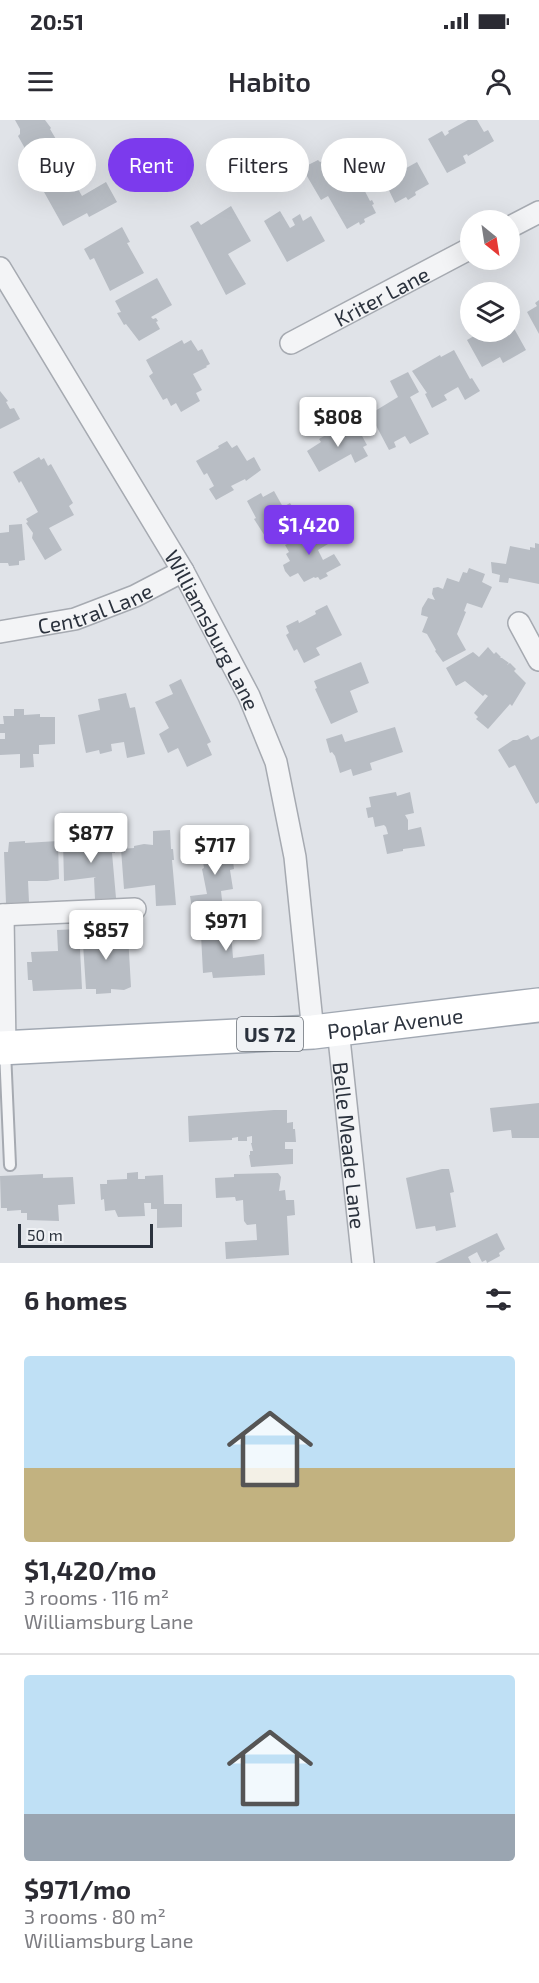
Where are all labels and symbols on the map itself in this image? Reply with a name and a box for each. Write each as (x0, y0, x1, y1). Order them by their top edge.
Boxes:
north arrow (460, 210, 520, 270)
street label: Kriter Lane (329, 260, 433, 331)
pin: $808 (302, 397, 374, 448)
pin: $1,420 (260, 505, 358, 556)
street label: Williamsburg Lane (160, 545, 266, 713)
street label: Central Lane (35, 577, 156, 638)
pin: $877 (55, 813, 127, 864)
pin: $717 (179, 825, 251, 876)
pin: $971 (190, 901, 262, 952)
pin: $857 (70, 910, 142, 961)
street label: Poplar Avenue (326, 1002, 464, 1043)
road number: US 72 (237, 1017, 303, 1051)
street label: Belle Meade Lane (329, 1061, 372, 1230)
scale bar (18, 1221, 153, 1248)

